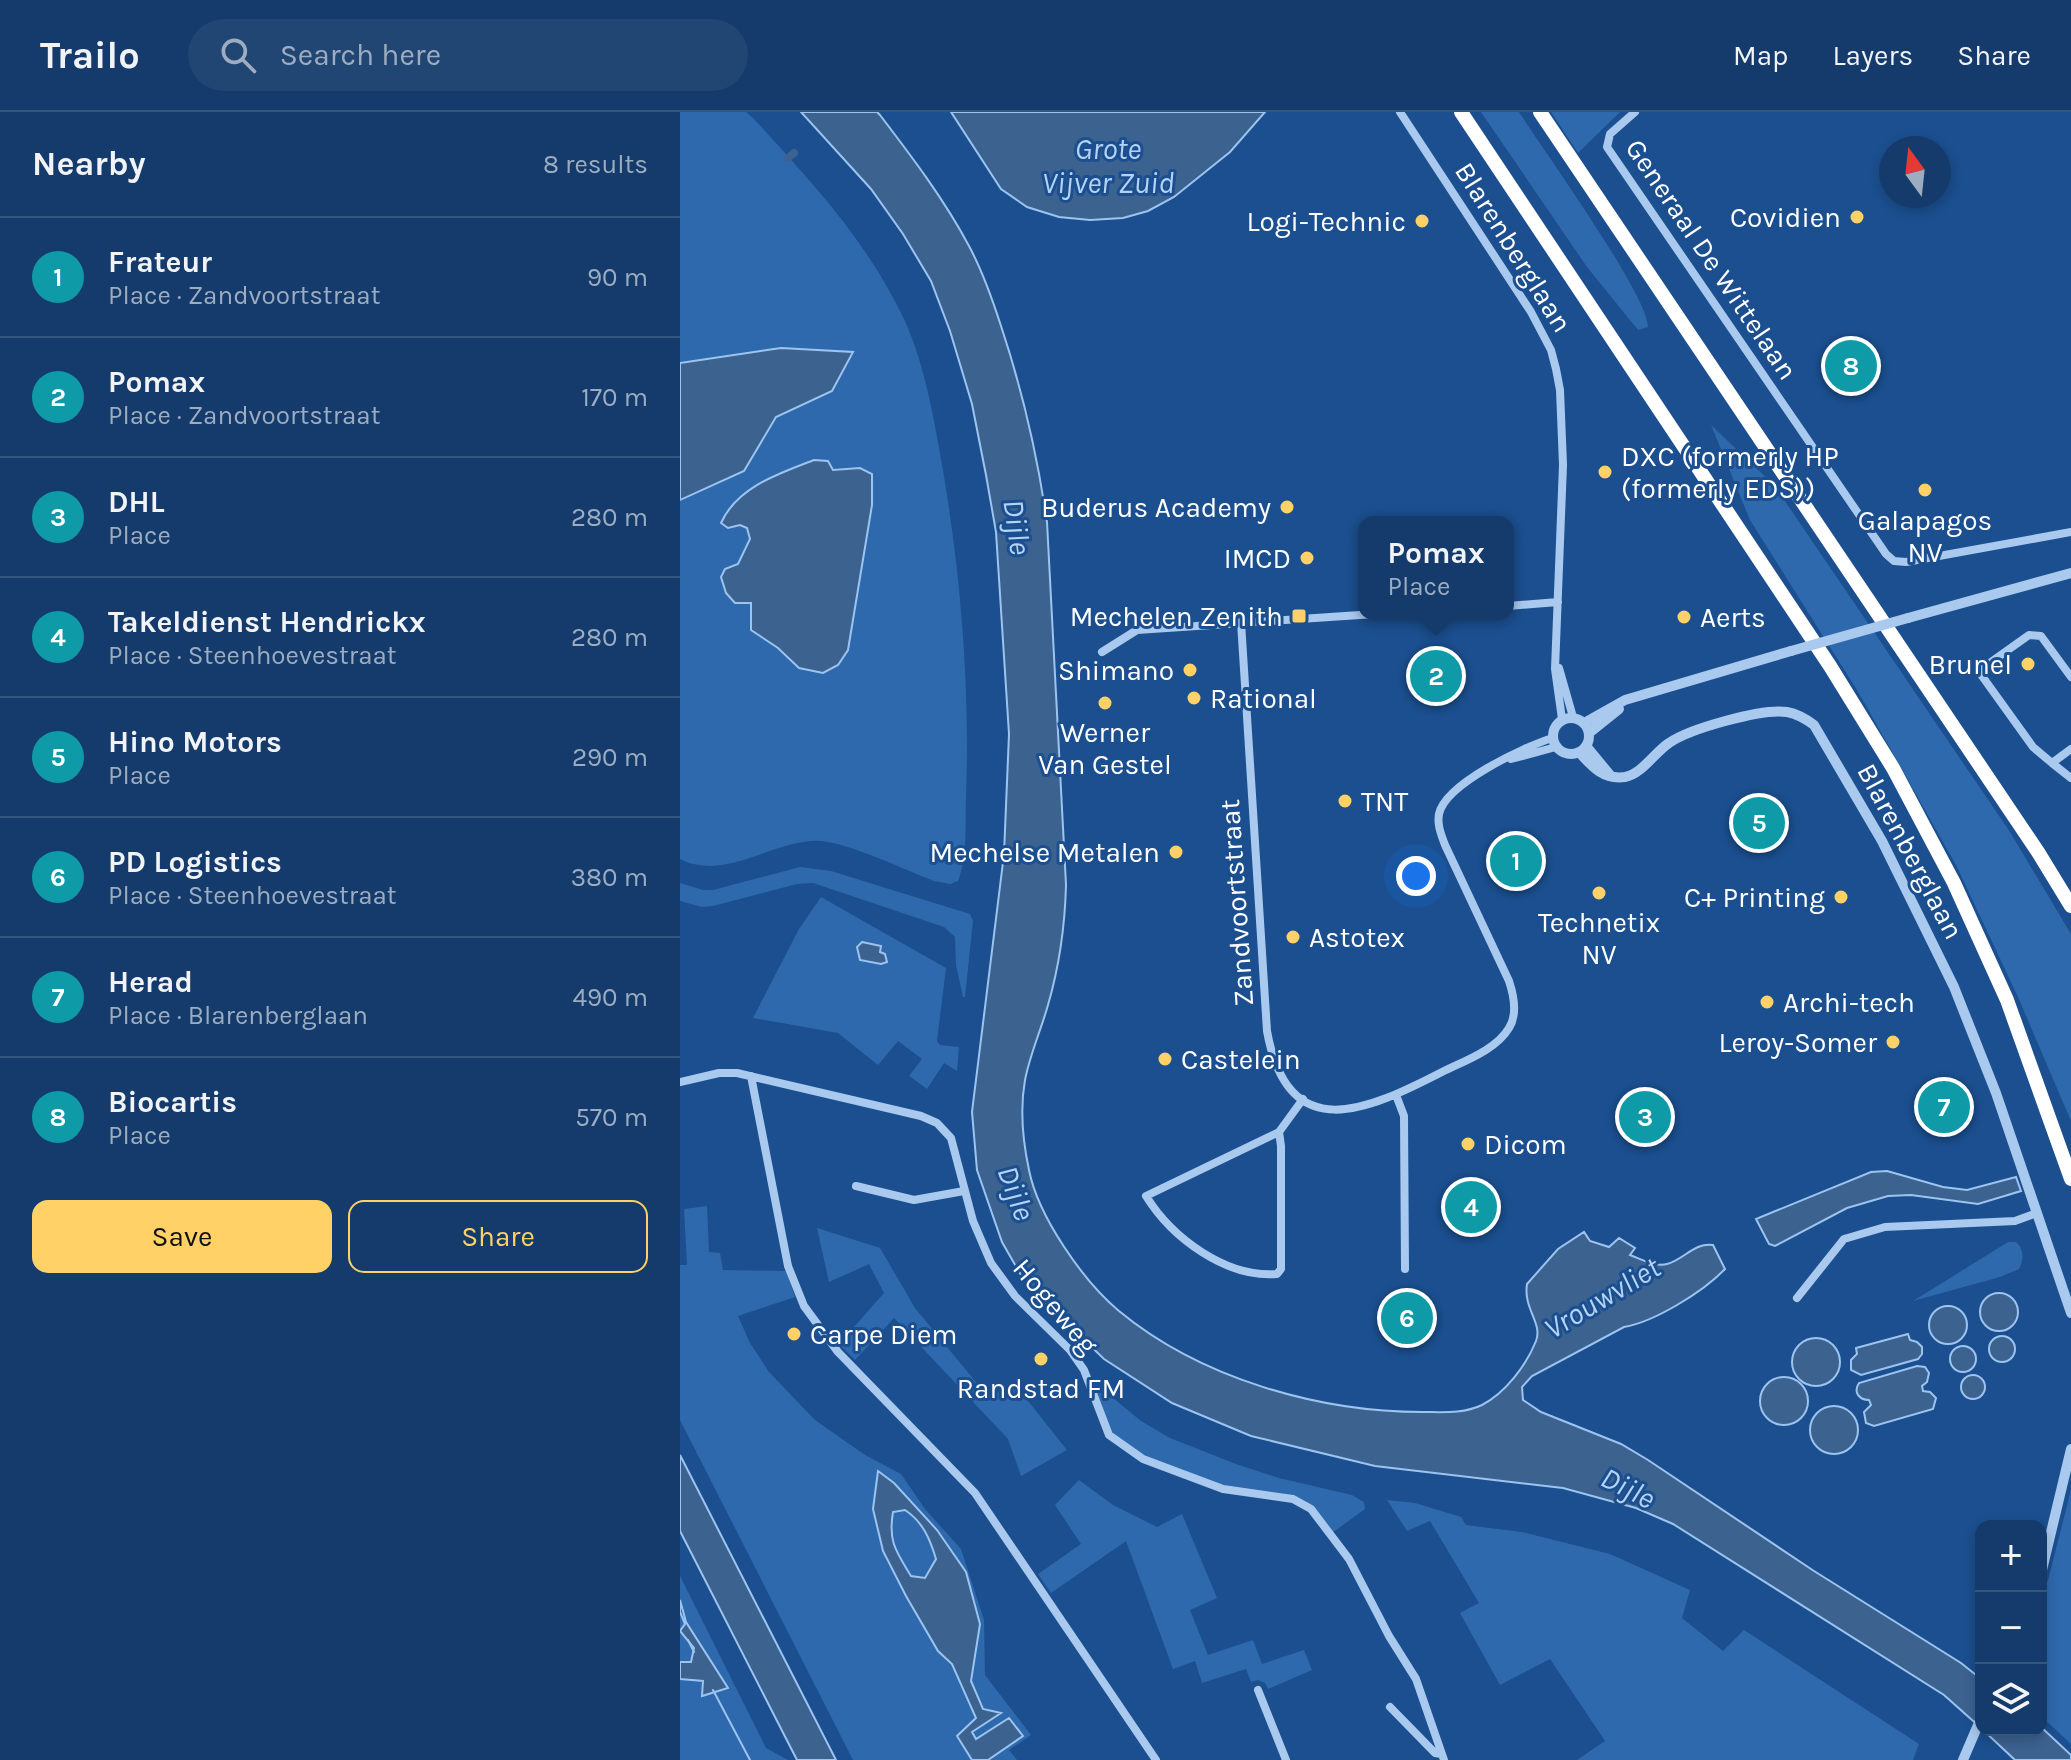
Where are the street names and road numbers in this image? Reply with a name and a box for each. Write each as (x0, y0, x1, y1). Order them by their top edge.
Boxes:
street label: Generaal De Wittelaan (1619, 133, 1804, 386)
street label: Blarenberglaan (1448, 156, 1579, 338)
street label: Blarenberglaan (1850, 758, 1971, 945)
street label: Zandvoortstraat (1213, 798, 1260, 1008)
street label: Hogeweg (1006, 1252, 1105, 1361)

